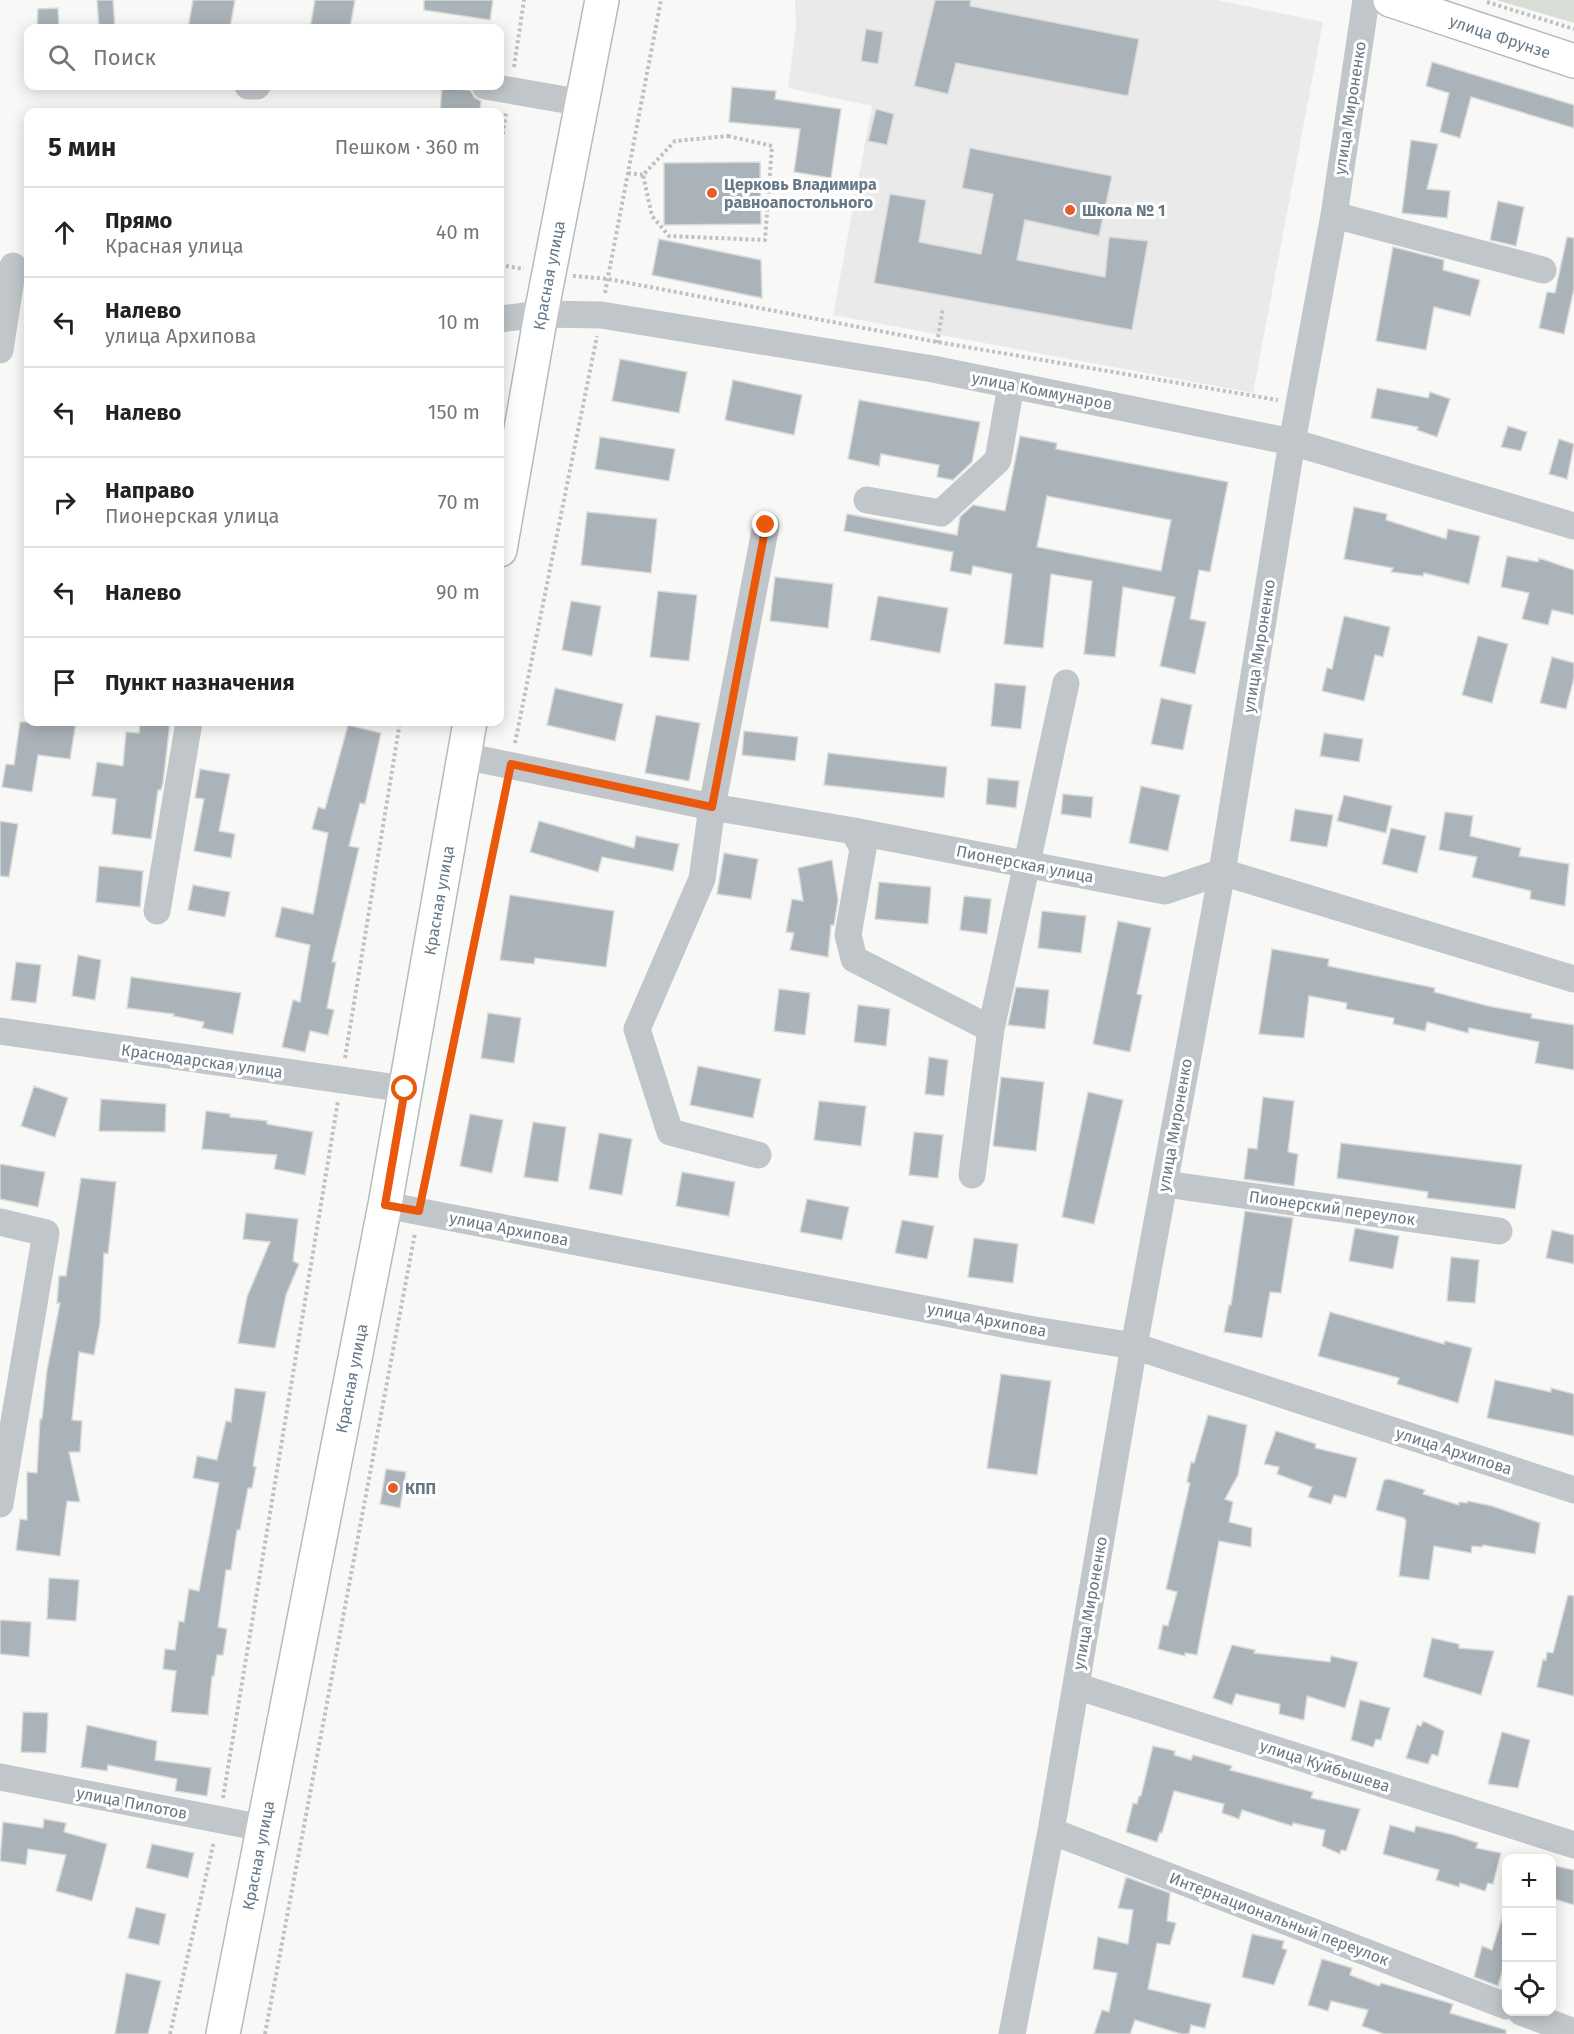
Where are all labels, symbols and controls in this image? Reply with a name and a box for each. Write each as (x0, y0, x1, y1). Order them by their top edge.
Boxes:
street label: улица Фрунзе (1447, 11, 1553, 62)
search box (24, 24, 504, 90)
street label: улица Мироненко (1330, 40, 1370, 176)
icon: search (45, 41, 78, 74)
text: Поиск (93, 44, 156, 71)
text: 5 мин (48, 132, 116, 163)
text: Пешком · 360 m (335, 135, 480, 159)
place label: Церковь Владимира равноапостольного (724, 175, 877, 212)
marker: Церковь Владимира равноапостольного (705, 186, 719, 200)
place label: Школа № 1 (1082, 201, 1165, 220)
marker: Школа № 1 (1063, 203, 1077, 217)
text: Прямо (105, 207, 172, 234)
icon: ahead (48, 216, 81, 249)
street label: Красная улица (529, 219, 568, 331)
text: 40 m (436, 220, 480, 244)
text: Красная улица (105, 234, 244, 258)
text: Налево (105, 297, 181, 324)
icon: left (48, 306, 81, 339)
text: 10 m (438, 310, 480, 334)
text: улица Архипова (105, 324, 256, 348)
street label: улица Коммунаров (970, 368, 1114, 414)
icon: left (48, 396, 81, 429)
text: Налево (105, 399, 181, 426)
text: 150 m (428, 400, 480, 424)
text: Направо (105, 477, 194, 504)
icon: right (48, 486, 81, 519)
text: 70 m (438, 490, 480, 514)
text: Пионерская улица (105, 504, 279, 528)
route end (752, 511, 778, 537)
icon: left (48, 576, 81, 609)
street label: улица Мироненко (1239, 578, 1279, 714)
text: Налево (105, 579, 181, 606)
text: 90 m (436, 580, 480, 604)
icon: arrive (48, 666, 81, 699)
text: Пункт назначения (105, 669, 295, 696)
street label: Пионерская улица (955, 841, 1095, 887)
street label: Красная улица (420, 844, 458, 957)
street label: Краснодарская улица (120, 1040, 284, 1082)
street label: улица Мироненко (1154, 1057, 1196, 1193)
route start (391, 1075, 417, 1101)
street label: Пионерский переулок (1248, 1187, 1417, 1229)
street label: улица Архипова (448, 1208, 570, 1250)
street label: улица Архипова (926, 1299, 1048, 1341)
street label: Красная улица (331, 1322, 371, 1435)
street label: улица Архипова (1393, 1423, 1515, 1479)
place label: КПП (405, 1479, 436, 1498)
marker: КПП (386, 1481, 400, 1495)
street label: улица Мироненко (1069, 1535, 1111, 1671)
street label: улица Куйбышева (1258, 1736, 1392, 1796)
street label: улица Пилотов (75, 1783, 189, 1823)
street label: Красная улица (238, 1799, 278, 1912)
map controls (1502, 1854, 1556, 2016)
button: + (1502, 1854, 1556, 1908)
street label: Интернациональный переулок (1167, 1868, 1392, 1970)
button: − (1502, 1908, 1556, 1962)
button: locate (1502, 1962, 1556, 2016)

